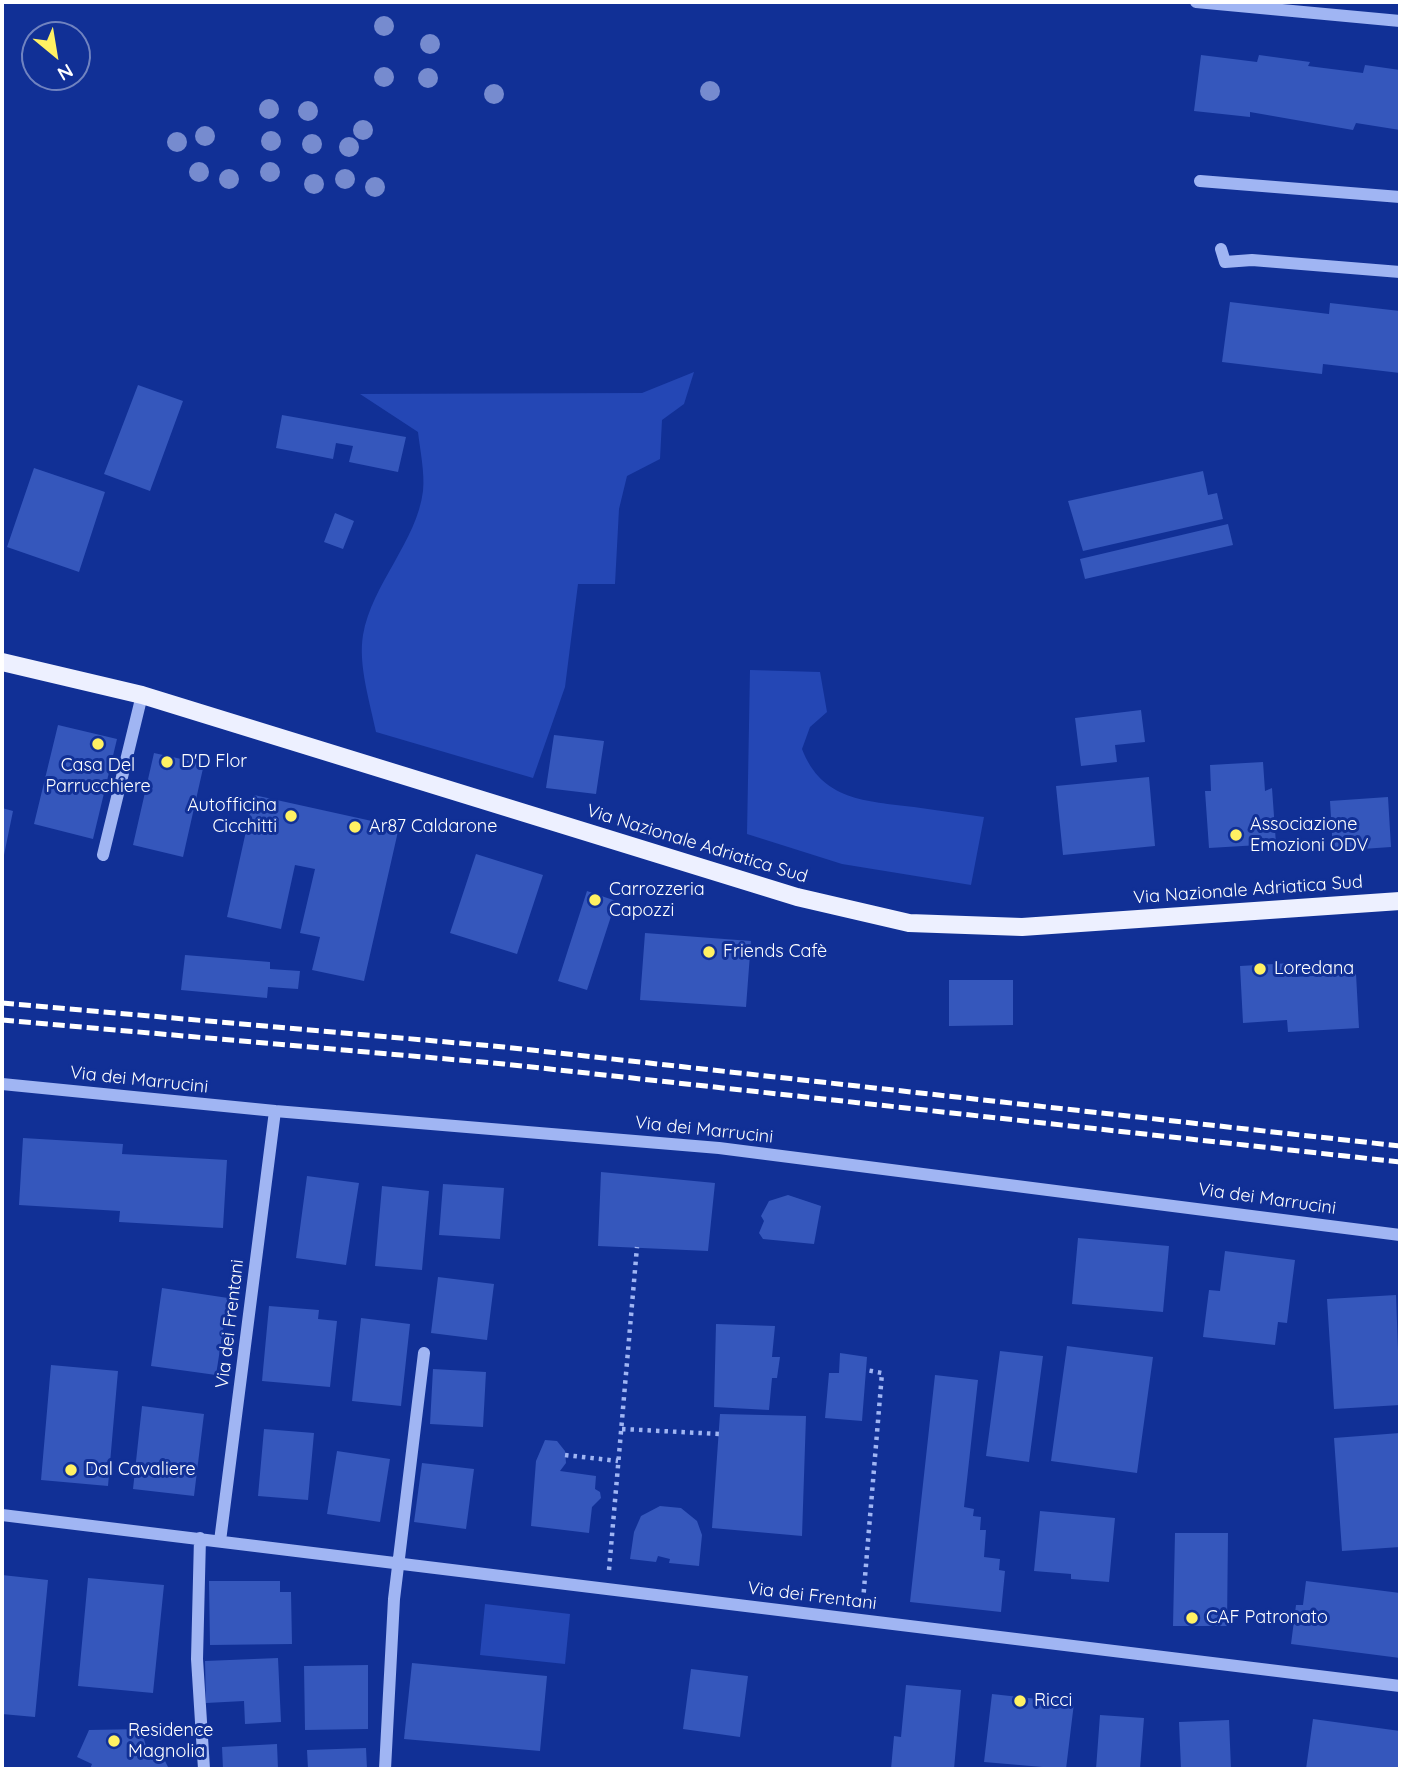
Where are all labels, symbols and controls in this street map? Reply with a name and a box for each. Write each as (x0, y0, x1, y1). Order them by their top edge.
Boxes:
north arrow (21, 21, 91, 91)
text: N (53, 59, 78, 86)
marker: Casa Del Parrucchiere (90, 736, 106, 752)
place label: D'D Flor (181, 751, 247, 773)
marker: D'D Flor (159, 754, 175, 770)
place label: Casa Del Parrucchiere (45, 755, 151, 798)
place label: Autofficina Cicchitti (187, 795, 277, 838)
street label: Via Nazionale Adriatica Sud (584, 800, 810, 888)
marker: Autofficina Cicchitti (283, 808, 299, 824)
place label: Associazione Emozioni ODV (1250, 814, 1368, 856)
place label: Ar87 Caldarone (369, 816, 497, 838)
marker: Ar87 Caldarone (347, 819, 363, 835)
marker: Associazione Emozioni ODV (1228, 827, 1244, 843)
street label: Via Nazionale Adriatica Sud (1133, 871, 1363, 909)
place label: Carrozzeria Capozzi (609, 879, 705, 922)
marker: Carrozzeria Capozzi (587, 892, 603, 908)
place label: Friends Cafè (723, 941, 827, 963)
marker: Friends Cafè (701, 944, 717, 960)
place label: Loredana (1274, 958, 1354, 980)
marker: Loredana (1252, 961, 1268, 977)
street label: Via dei Marrucini (69, 1062, 209, 1098)
street label: Via dei Marrucini (634, 1112, 774, 1148)
street label: Via dei Marrucini (1197, 1179, 1337, 1219)
street label: Via dei Frentani (211, 1258, 249, 1390)
place label: Dal Cavaliere (85, 1459, 196, 1481)
marker: Dal Cavaliere (63, 1462, 79, 1478)
street label: Via dei Frentani (746, 1577, 878, 1615)
place label: CAF Patronato (1206, 1607, 1328, 1629)
marker: CAF Patronato (1184, 1610, 1200, 1626)
place label: Ricci (1034, 1690, 1072, 1712)
marker: Ricci (1012, 1693, 1028, 1709)
place label: Residence Magnolia (128, 1720, 213, 1762)
marker: Residence Magnolia (106, 1733, 122, 1749)

